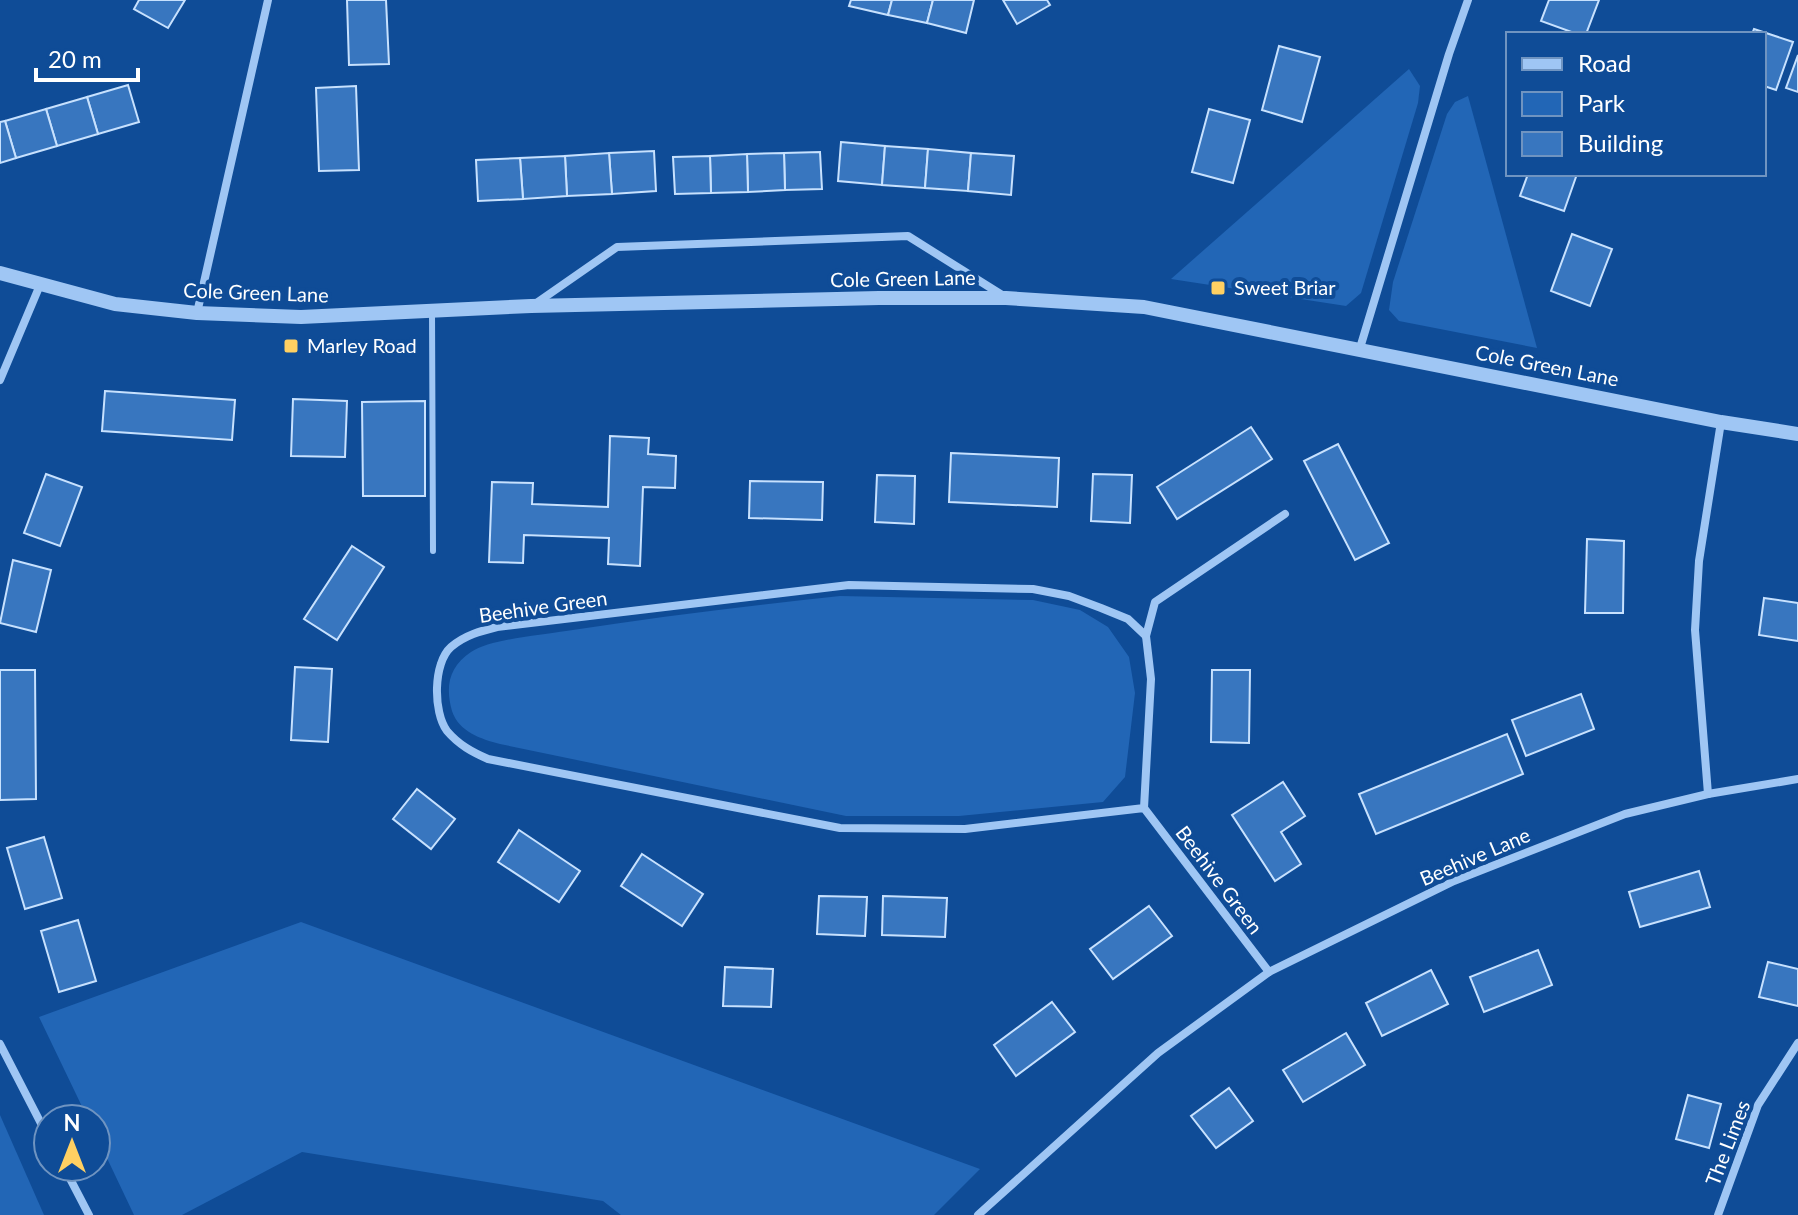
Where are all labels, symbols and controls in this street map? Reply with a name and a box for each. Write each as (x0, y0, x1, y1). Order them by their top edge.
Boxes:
scale bar (36, 32, 138, 82)
legend (1506, 32, 1766, 176)
text: 20 m (48, 44, 102, 73)
text: Road (1578, 48, 1631, 77)
text: Park (1578, 88, 1626, 117)
text: Building (1578, 128, 1663, 157)
street label: Cole Green Lane (830, 265, 976, 291)
place label: Sweet Briar (1234, 275, 1336, 299)
street label: Cole Green Lane (183, 277, 329, 307)
marker: Sweet Briar (1209, 279, 1227, 297)
place label: Marley Road (307, 333, 417, 357)
marker: Marley Road (282, 337, 300, 355)
street label: Cole Green Lane (1473, 339, 1621, 391)
street label: Beehive Green (477, 585, 608, 627)
street label: Beehive Green (1171, 821, 1268, 938)
street label: Beehive Lane (1416, 822, 1533, 890)
street label: The Limes (1700, 1097, 1754, 1189)
north arrow (32, 1103, 112, 1183)
text: N (64, 1109, 80, 1136)

